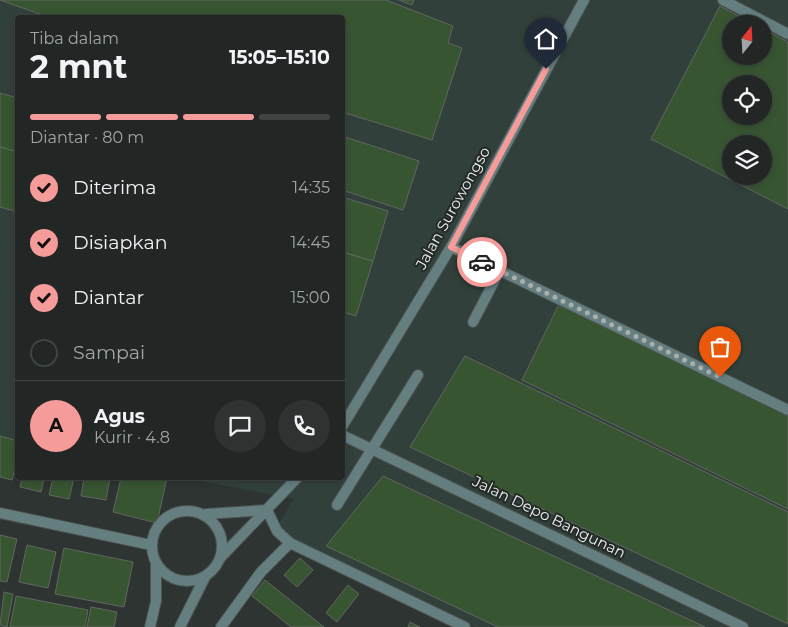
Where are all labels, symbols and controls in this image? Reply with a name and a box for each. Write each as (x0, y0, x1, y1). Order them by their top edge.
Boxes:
north arrow (722, 15, 772, 65)
map controls (722, 15, 772, 185)
pin (525, 18, 567, 69)
icon: home (532, 25, 560, 53)
text: Tiba dalam (30, 29, 119, 48)
text: 15:05–15:10 (229, 46, 330, 69)
text: 2 mnt (30, 47, 128, 86)
button: locate (722, 75, 772, 125)
text: Diantar · 80 m (30, 128, 144, 147)
button: layers (722, 135, 772, 185)
street label: Jalan Surowongso (411, 143, 494, 273)
icon: check (30, 174, 58, 202)
text: Diterima (73, 176, 156, 199)
text: 14:35 (292, 178, 330, 197)
icon: check (30, 229, 58, 257)
text: Disiapkan (73, 231, 168, 254)
text: 14:45 (291, 233, 330, 252)
courier (457, 237, 507, 287)
icon: car (468, 248, 496, 276)
icon: check (30, 284, 58, 312)
text: Diantar (73, 286, 144, 309)
text: 15:00 (291, 288, 330, 307)
pin (699, 326, 741, 377)
icon: bag (706, 333, 734, 361)
text: Sampai (73, 341, 145, 364)
button: chat (214, 400, 266, 452)
button: phone (278, 400, 330, 452)
text: Agus (94, 405, 145, 428)
text: A (49, 414, 63, 437)
text: Kurir · 4.8 (94, 428, 170, 447)
street label: Jalan Depo Bangunan (469, 471, 629, 562)

